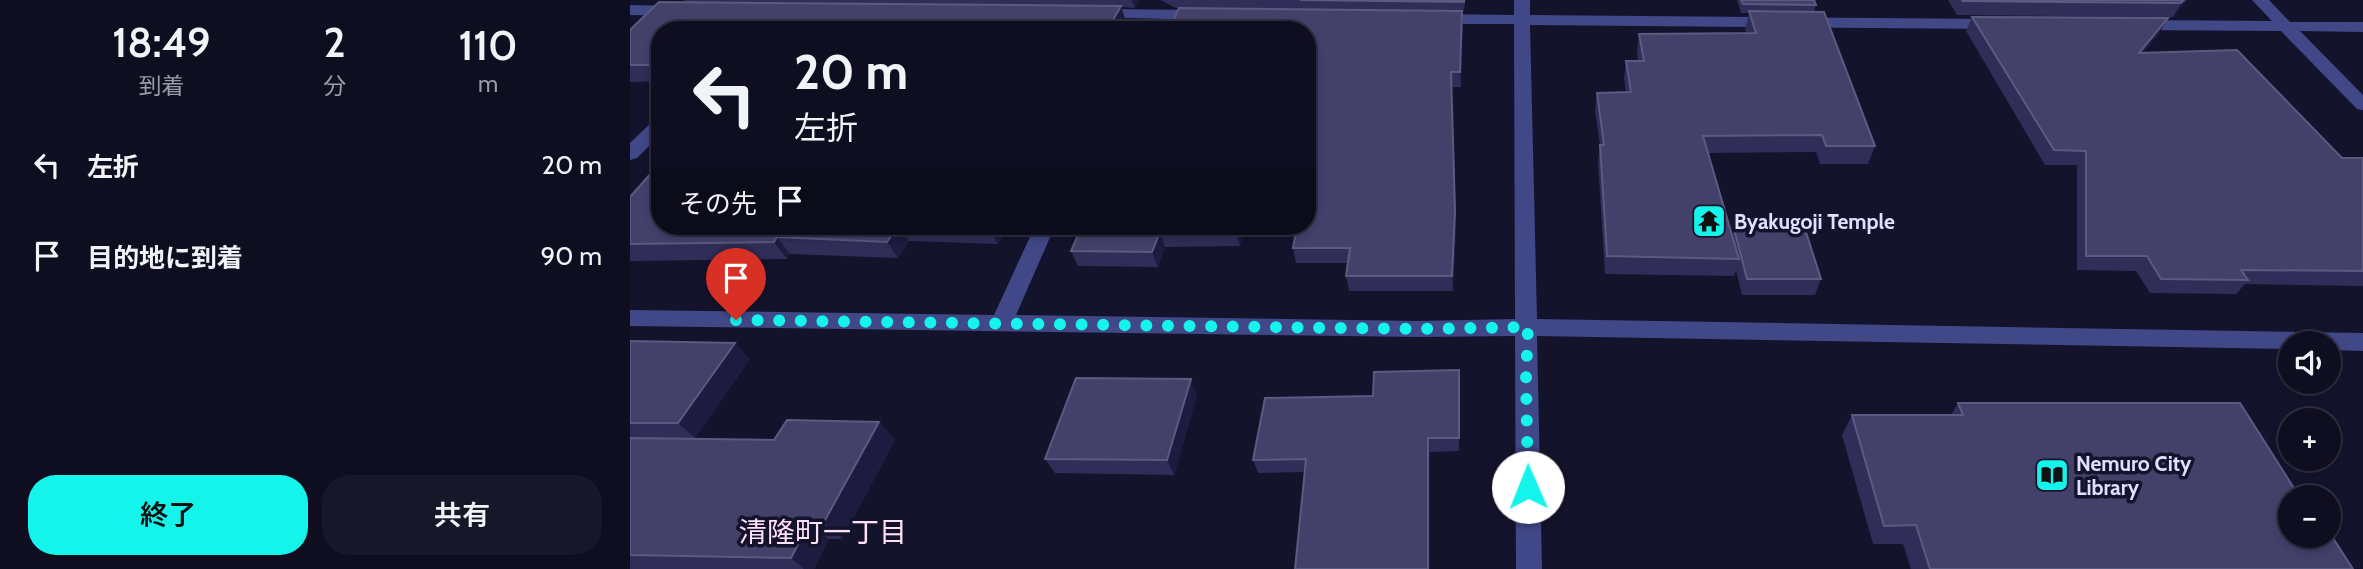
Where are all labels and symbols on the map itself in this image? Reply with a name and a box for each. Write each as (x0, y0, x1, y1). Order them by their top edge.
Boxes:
temple icon: Byakugoji Temple (1690, 202, 1728, 240)
place label: Byakugoji Temple (1734, 209, 1895, 234)
pin (706, 248, 766, 320)
position arrow (1491, 450, 1565, 524)
place label: Nemuro City Library (2076, 451, 2192, 500)
library icon: Nemuro City Library (2033, 456, 2071, 494)
district label: 清隆町一丁目 (739, 515, 907, 549)

